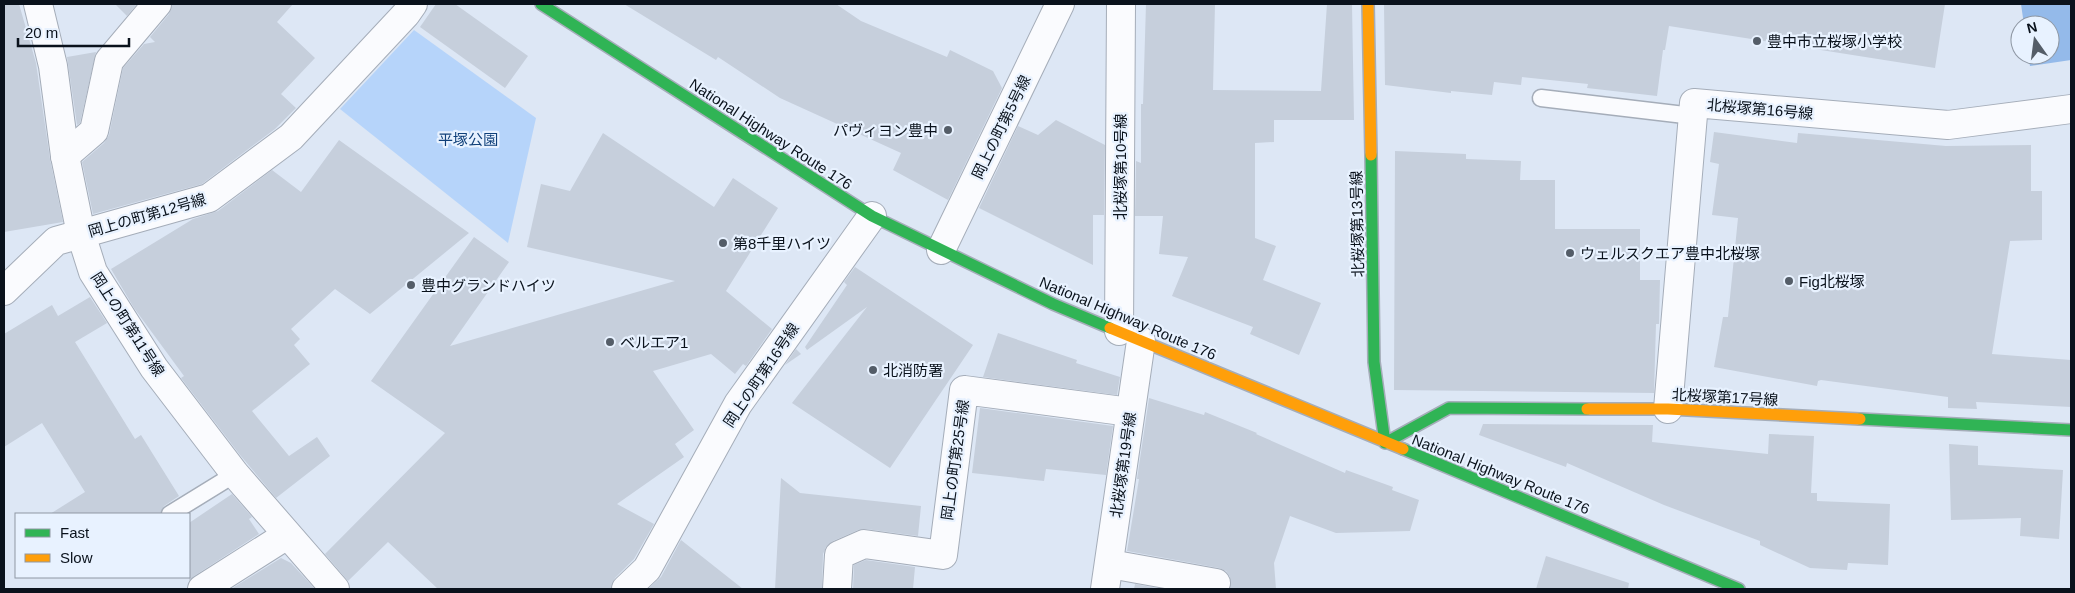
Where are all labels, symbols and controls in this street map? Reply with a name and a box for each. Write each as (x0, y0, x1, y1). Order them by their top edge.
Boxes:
scale bar (18, 15, 129, 47)
north arrow (2010, 15, 2060, 65)
text: N (2025, 18, 2039, 36)
text: 20 m (25, 24, 58, 41)
place label: 豊中市立桜塚小学校 (1767, 33, 1902, 50)
marker: 豊中市立桜塚小学校 (1751, 35, 1763, 47)
street label: 岡上の町第5号線 (969, 72, 1033, 182)
street label: National Highway Route 176 (687, 75, 855, 193)
street label: 北桜塚第16号線 (1706, 96, 1814, 122)
street label: 北桜塚第10号線 (1112, 114, 1129, 220)
place label: パヴィヨン豊中 (833, 122, 938, 139)
marker: パヴィヨン豊中 (942, 124, 954, 136)
park label: 平塚公園 (438, 131, 498, 148)
street label: 北桜塚第13号線 (1348, 171, 1366, 277)
street label: 岡上の町第12号線 (86, 190, 208, 240)
place label: 第8千里ハイツ (733, 235, 831, 252)
marker: 第8千里ハイツ (717, 237, 729, 249)
place label: ウェルスクエア豊中北桜塚 (1580, 245, 1760, 262)
marker: ウェルスクエア豊中北桜塚 (1564, 247, 1576, 259)
street label: 岡上の町第11号線 (88, 269, 168, 379)
street label: National Highway Route 176 (1037, 273, 1219, 363)
place label: Fig北桜塚 (1799, 273, 1865, 290)
marker: Fig北桜塚 (1783, 275, 1795, 287)
place label: 豊中グランドハイツ (421, 277, 556, 294)
marker: 豊中グランドハイツ (405, 279, 417, 291)
street label: 岡上の町第16号線 (720, 320, 802, 430)
place label: ベルエア1 (620, 334, 688, 351)
marker: ベルエア1 (604, 336, 616, 348)
place label: 北消防署 (883, 362, 943, 379)
marker: 北消防署 (867, 364, 879, 376)
street label: 北桜塚第17号線 (1671, 386, 1779, 408)
street label: 岡上の町第25号線 (938, 399, 972, 521)
street label: 北桜塚第19号線 (1107, 411, 1139, 519)
street label: National Highway Route 176 (1410, 431, 1592, 517)
legend (15, 513, 190, 578)
text: Fast (60, 524, 90, 541)
text: Slow (60, 549, 93, 566)

